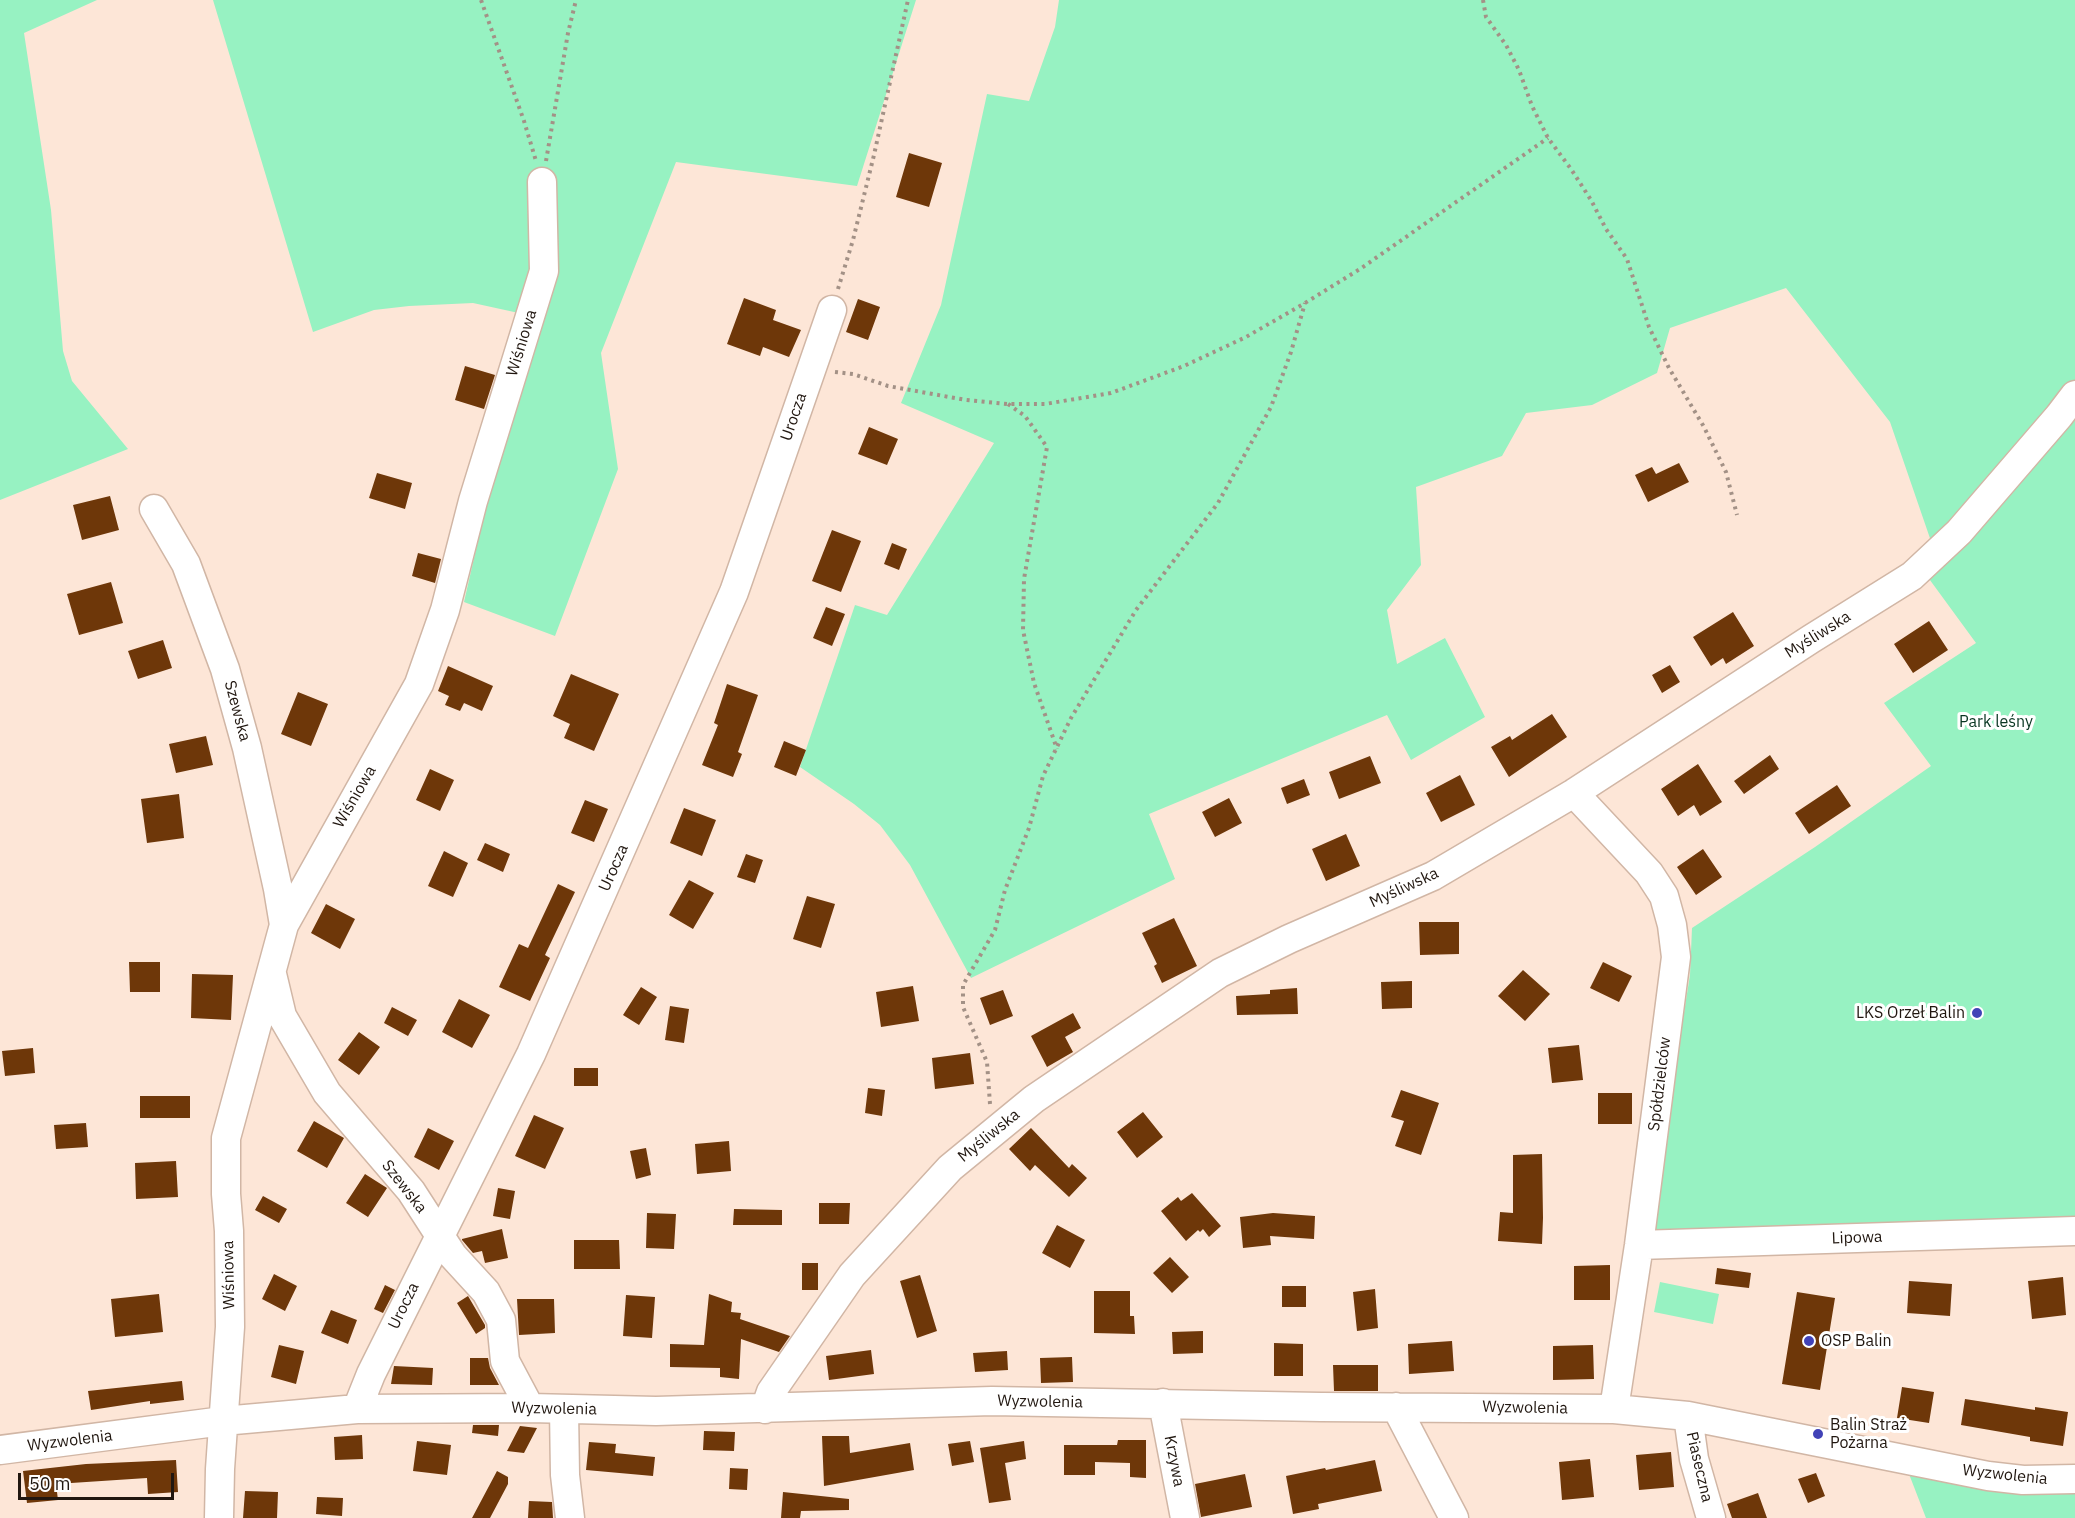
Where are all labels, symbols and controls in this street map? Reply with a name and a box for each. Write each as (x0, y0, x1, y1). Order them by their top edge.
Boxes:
street label: Wiśniowa (503, 307, 541, 379)
street label: Urocza (777, 390, 811, 444)
street label: Myśliwska (1782, 607, 1854, 663)
street label: Szewska (220, 678, 254, 744)
park label: Park leśny (1959, 712, 2033, 732)
street label: Wiśniowa (330, 762, 380, 832)
street label: Urocza (595, 841, 633, 895)
street label: Myśliwska (1366, 864, 1442, 912)
place label: LKS Orzeł Balin (1856, 1003, 1965, 1023)
marker: LKS Orzeł Balin (1970, 1006, 1984, 1020)
street label: Spółdzielców (1645, 1036, 1675, 1132)
street label: Myśliwska (954, 1105, 1024, 1167)
street label: Szewska (377, 1157, 431, 1217)
street label: Lipowa (1831, 1228, 1883, 1248)
street label: Wiśniowa (219, 1240, 239, 1310)
street label: Urocza (384, 1279, 424, 1333)
place label: OSP Balin (1821, 1331, 1892, 1351)
marker: OSP Balin (1802, 1334, 1816, 1348)
street label: Wyzwolenia (997, 1392, 1083, 1412)
street label: Wyzwolenia (1482, 1398, 1568, 1418)
street label: Wyzwolenia (511, 1399, 597, 1419)
place label: Balin Straż Pożarna (1830, 1415, 1907, 1453)
street label: Wyzwolenia (26, 1426, 114, 1456)
marker: Balin Straż Pożarna (1811, 1427, 1825, 1441)
street label: Piaseczna (1682, 1430, 1716, 1504)
street label: Krzywa (1160, 1434, 1188, 1488)
scale bar (21, 1461, 177, 1499)
street label: Wyzwolenia (1961, 1461, 2049, 1489)
text: 50 m (29, 1472, 71, 1495)

